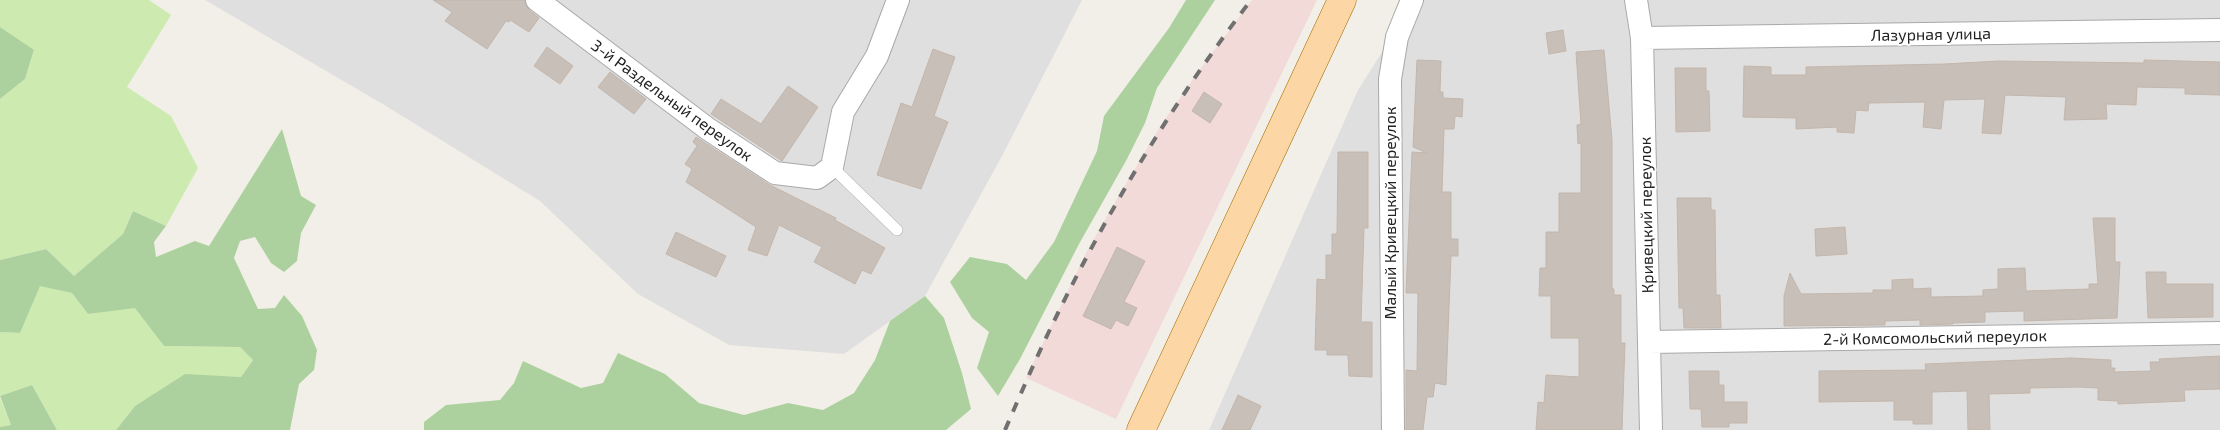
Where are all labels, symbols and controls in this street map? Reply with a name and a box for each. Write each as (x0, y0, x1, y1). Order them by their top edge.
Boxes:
street label: Лазурная улица (1871, 23, 1991, 45)
street label: 3-й Раздельный переулок (587, 35, 757, 166)
street label: Малый Кривецкий переулок (1380, 106, 1400, 320)
street label: Кривецкий переулок (1635, 136, 1657, 294)
street label: 2-й Комсомольский переулок (1823, 325, 2048, 349)

